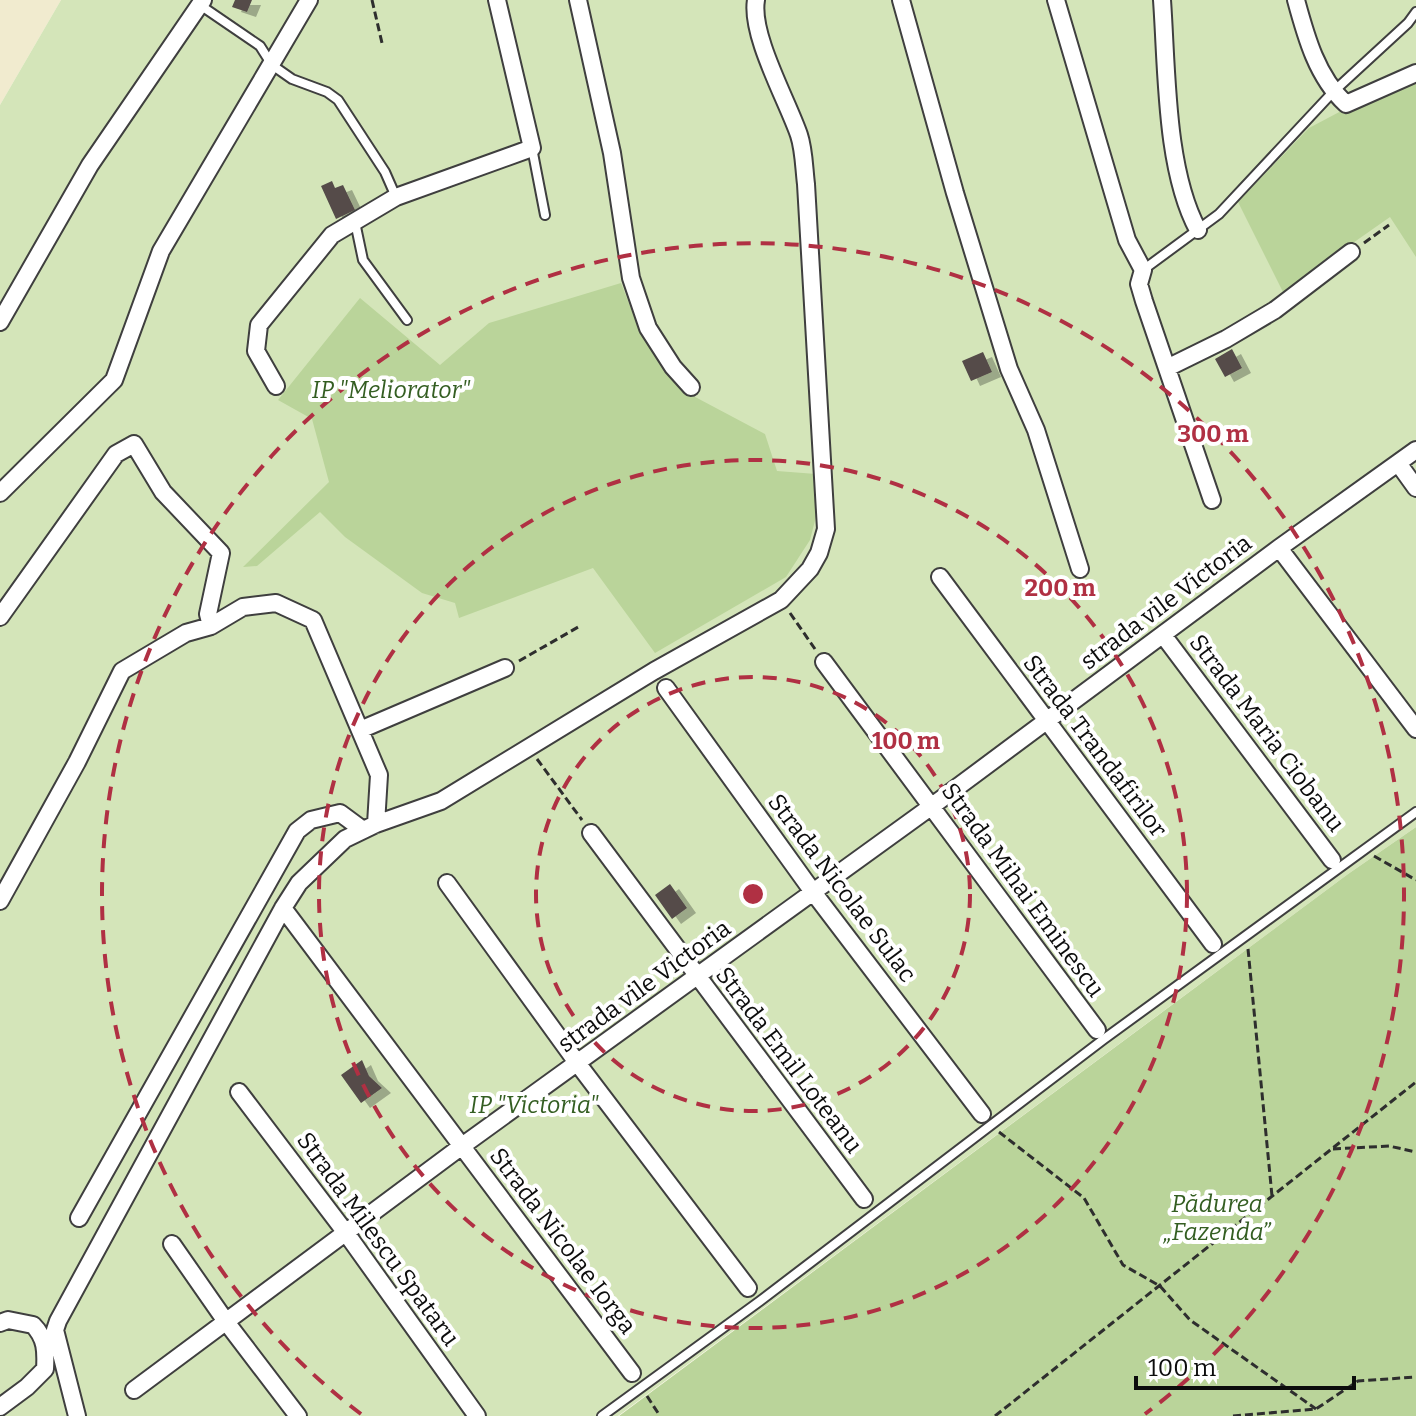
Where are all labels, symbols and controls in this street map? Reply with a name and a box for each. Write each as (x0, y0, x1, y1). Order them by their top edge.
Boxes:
park label: IP "Meliorator" (312, 376, 471, 404)
text: 300 m (1177, 420, 1249, 448)
street label: strada vile Victoria (1075, 529, 1257, 675)
text: 200 m (1024, 574, 1096, 602)
street label: Strada Maria Ciobanu (1184, 629, 1350, 837)
street label: Strada Trandafirilor (1017, 649, 1173, 843)
text: 100 m (872, 727, 940, 755)
street label: Strada Mihai Eminescu (936, 778, 1110, 1002)
street label: Strada Nicolae Sulac (762, 789, 922, 987)
centre of rings (739, 880, 767, 908)
street label: strada vile Victoria (552, 914, 736, 1058)
street label: Strada Emil Loteanu (710, 962, 868, 1159)
park label: IP "Victoria" (470, 1091, 600, 1119)
street label: Strada Milescu Spataru (291, 1127, 465, 1351)
street label: Strada Nicolae Iorga (484, 1143, 642, 1339)
park label: Pădurea „Fazenda” (1163, 1190, 1272, 1246)
scale bar (1136, 1340, 1354, 1390)
text: 100 m (1148, 1354, 1216, 1382)

